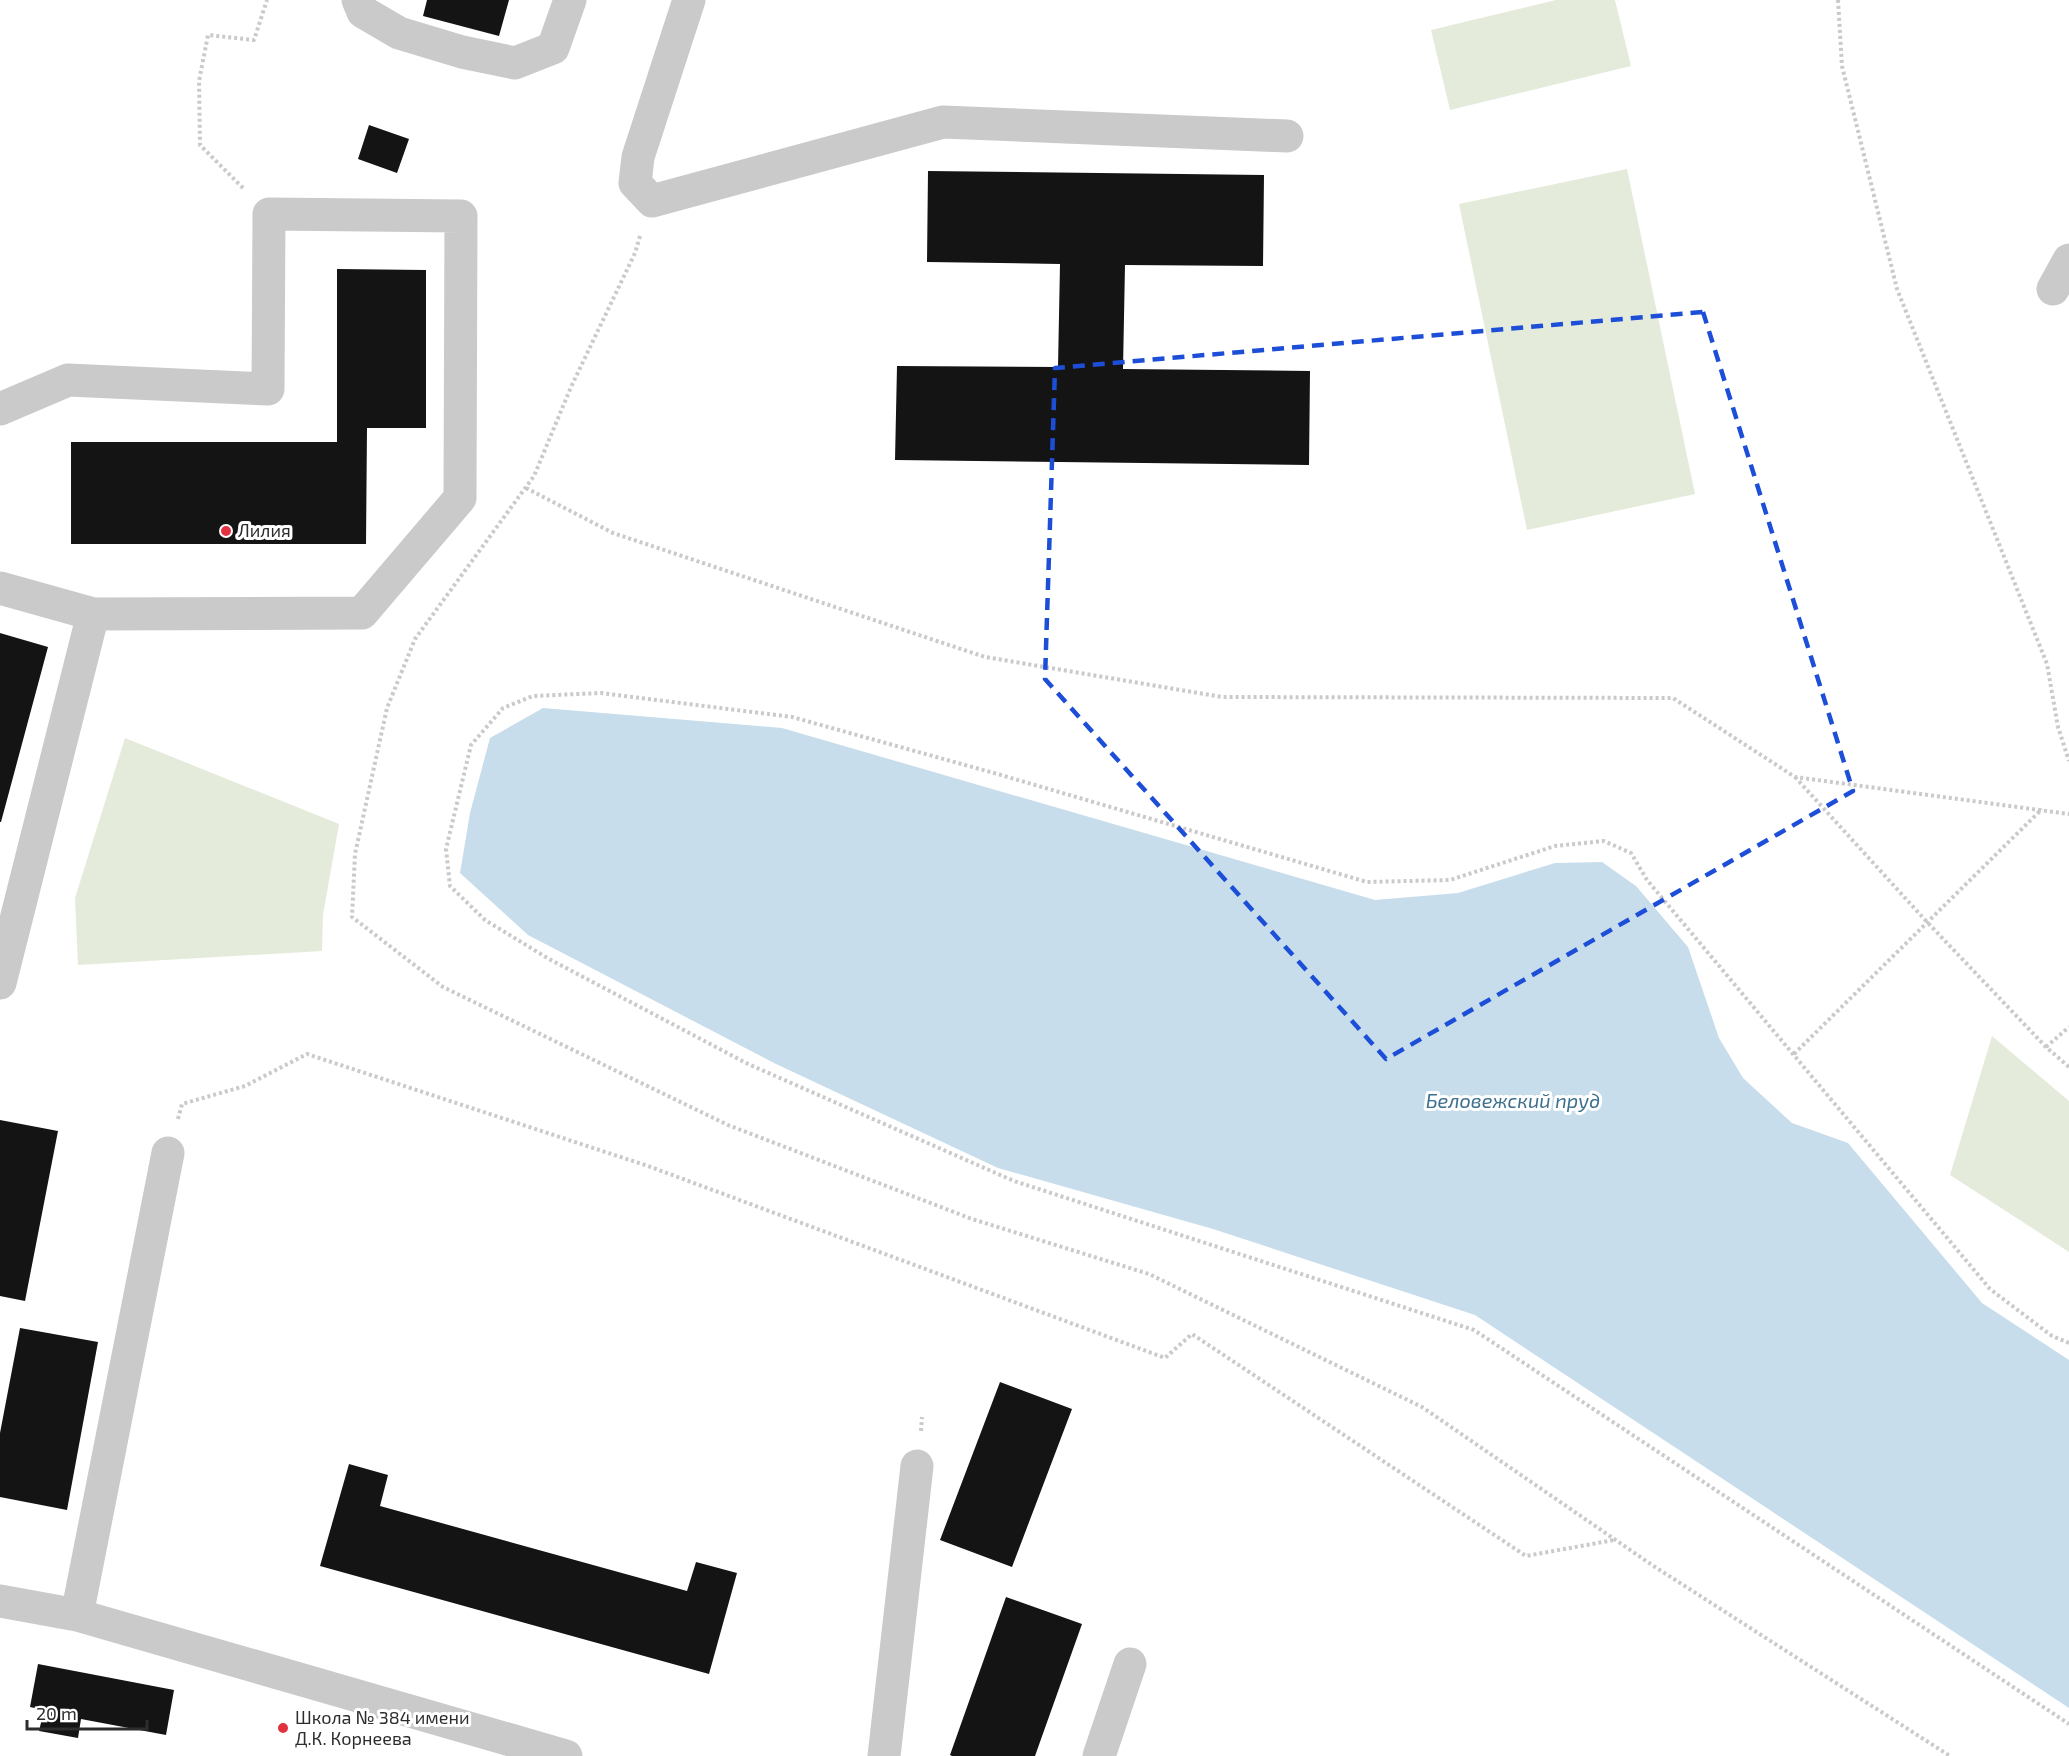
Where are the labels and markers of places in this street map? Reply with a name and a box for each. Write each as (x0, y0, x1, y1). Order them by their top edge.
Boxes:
place label: Лилия (238, 519, 291, 541)
marker: Лилия (219, 524, 233, 538)
place label: Школа № 384 имени Д.К. Корнеева (295, 1706, 470, 1749)
marker: Школа № 384 имени Д.К. Корнеева (276, 1721, 290, 1735)

